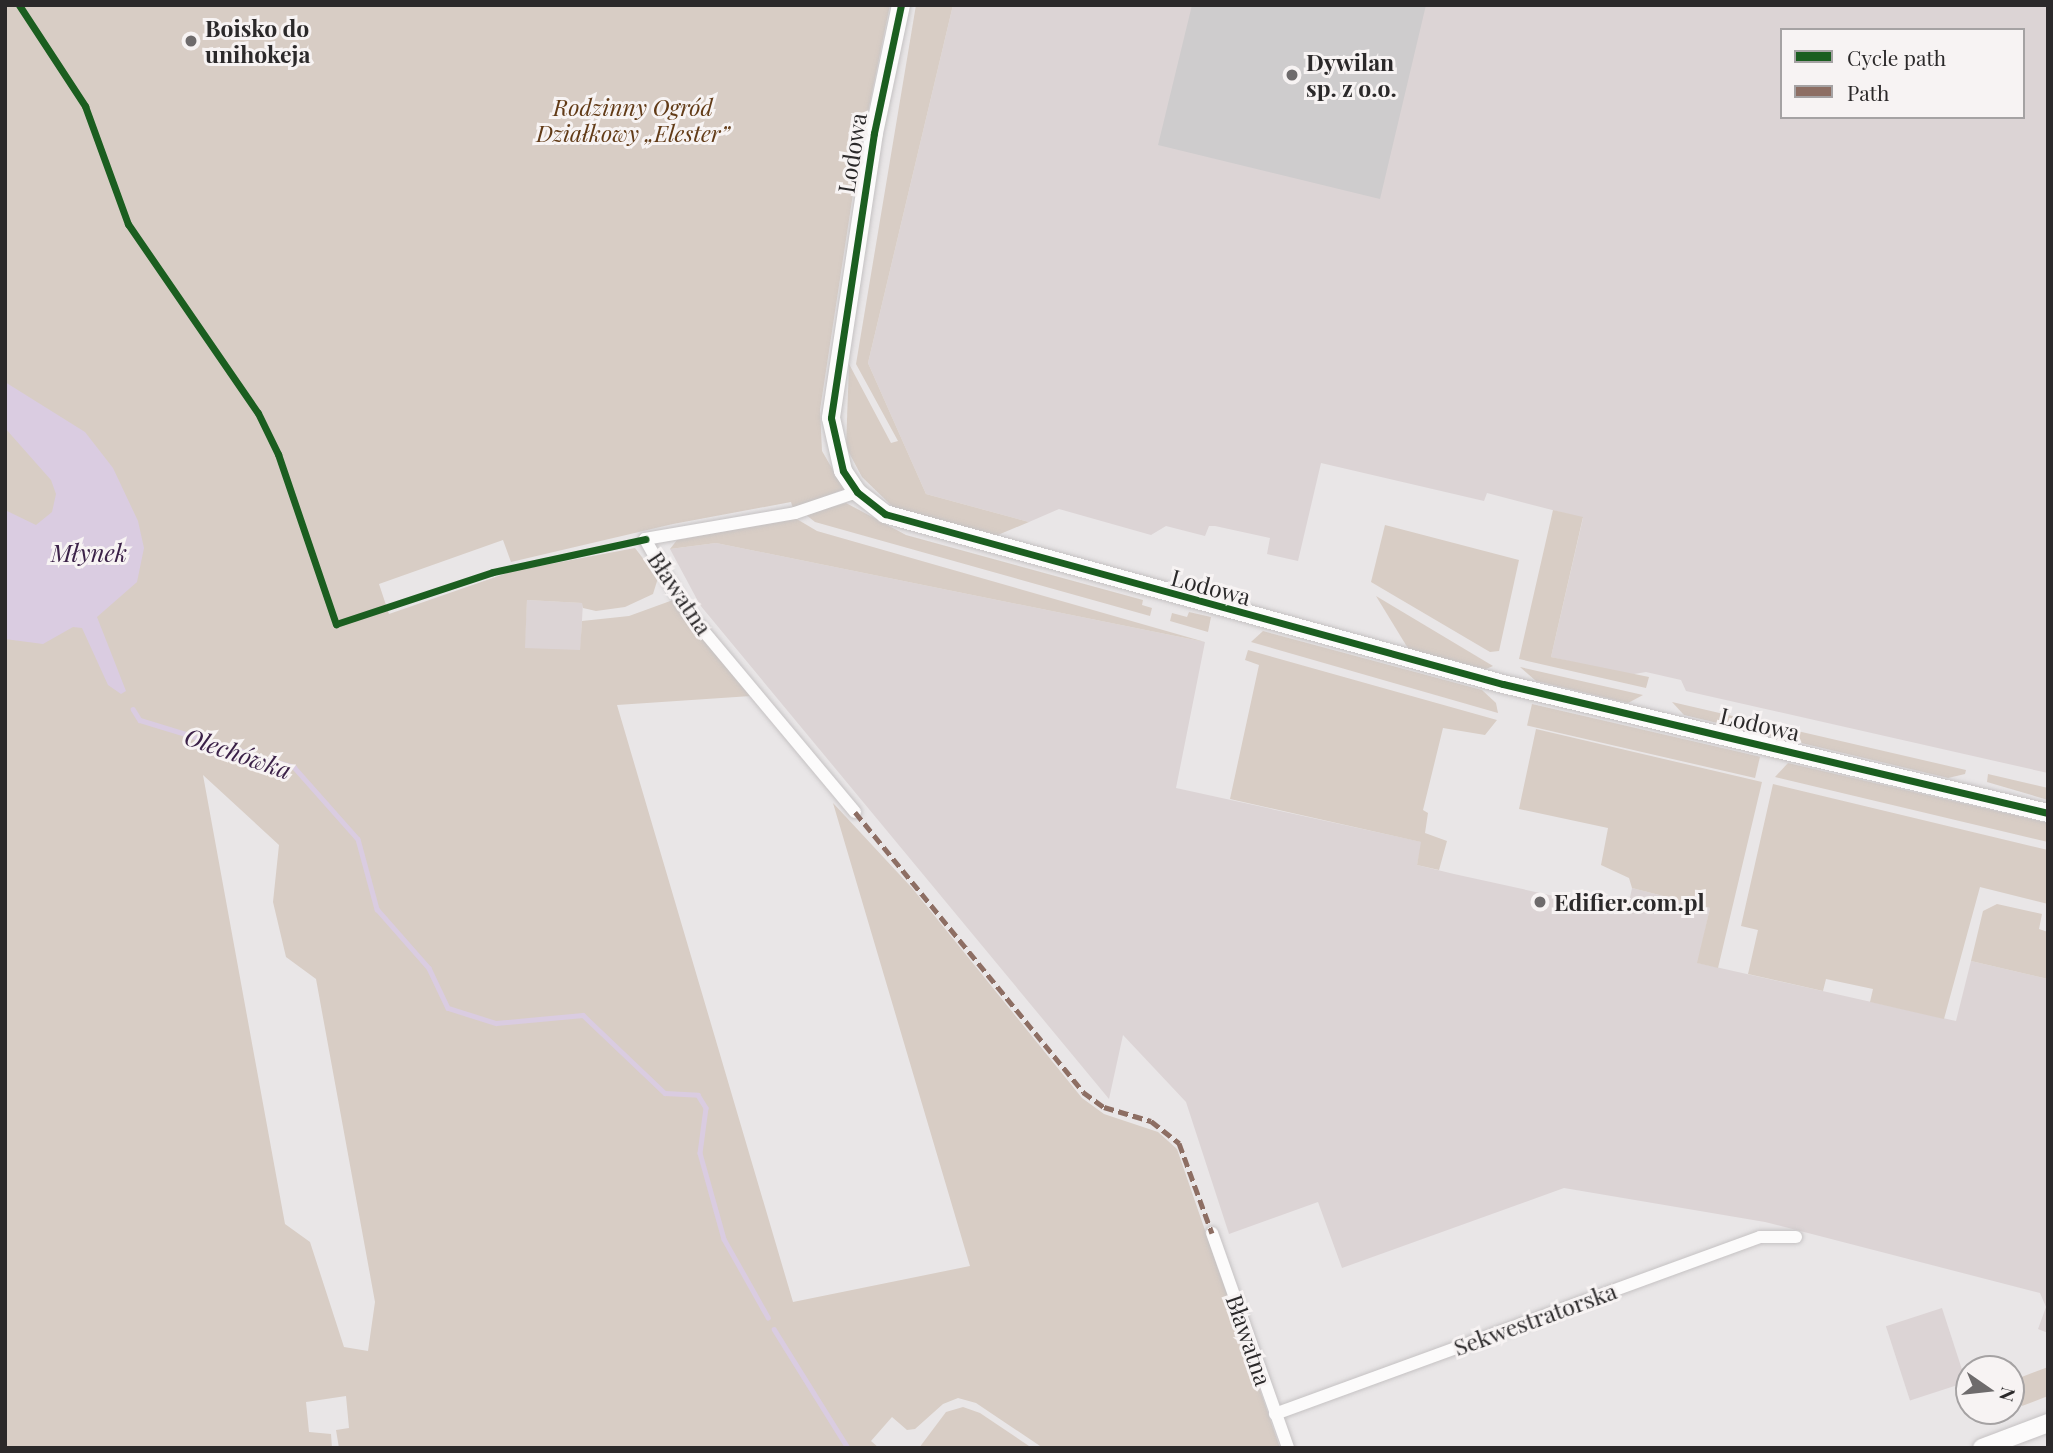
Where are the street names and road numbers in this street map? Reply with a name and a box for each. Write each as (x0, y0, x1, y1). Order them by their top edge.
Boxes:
street label: Lodowa (832, 111, 872, 195)
street label: Bławatna (642, 546, 718, 640)
street label: Lodowa (1168, 563, 1254, 611)
street label: Lodowa (1717, 701, 1803, 747)
street label: Sekwestratorska (1450, 1277, 1620, 1361)
street label: Bławatna (1221, 1291, 1277, 1389)

